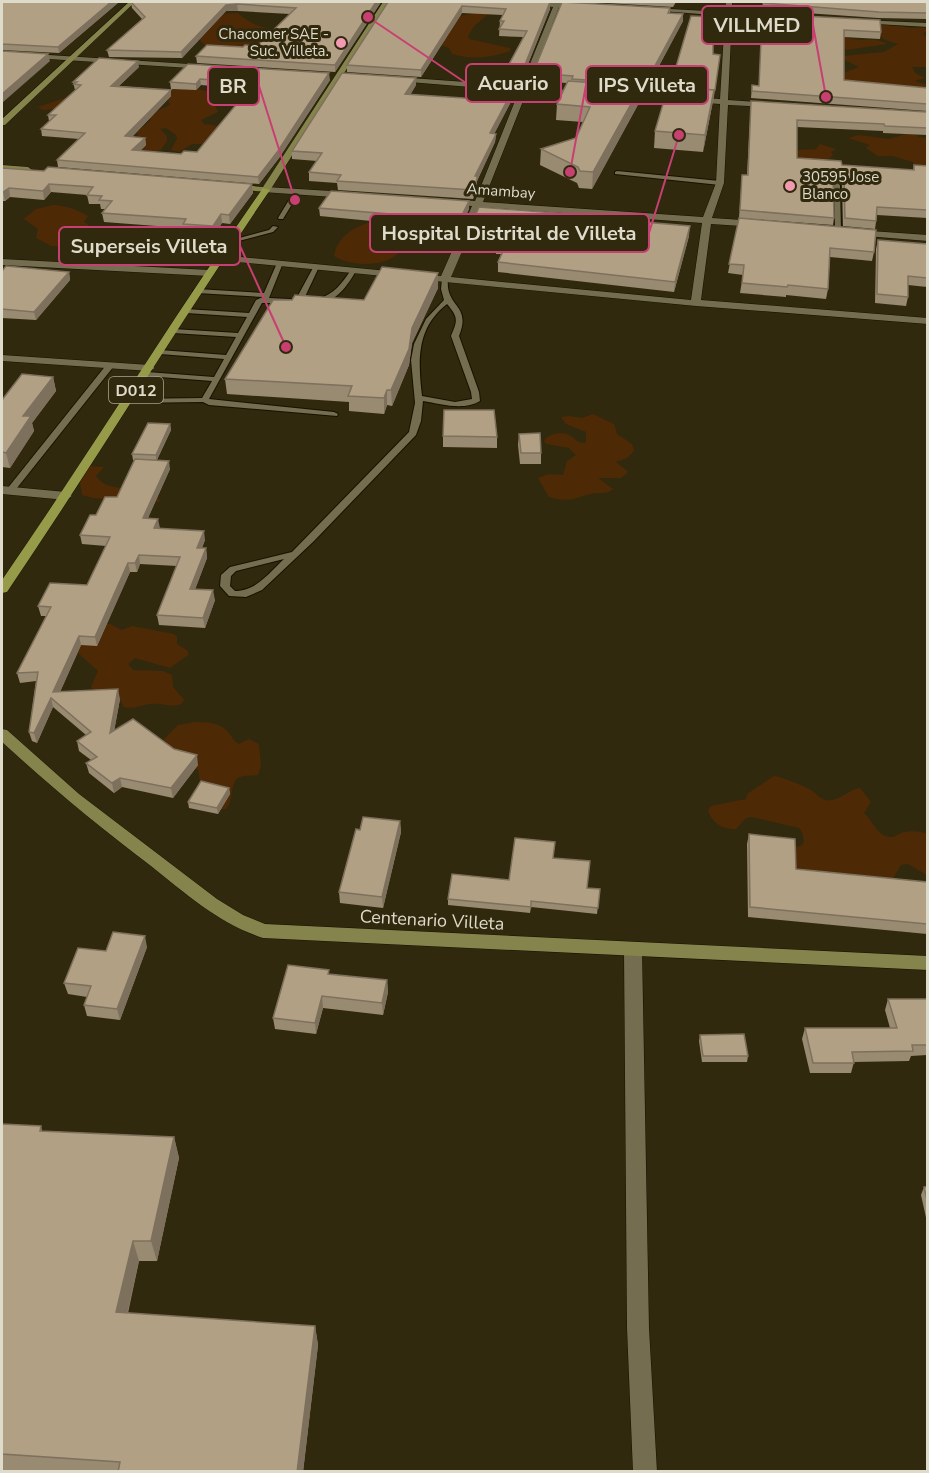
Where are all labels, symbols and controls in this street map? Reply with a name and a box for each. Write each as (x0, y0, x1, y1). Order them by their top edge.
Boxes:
callout: VILLMED (702, 6, 813, 44)
text: VILLMED (713, 12, 800, 39)
place label: Chacomer SAE - Suc. Villeta. (218, 24, 329, 61)
marker: Chacomer SAE - Suc. Villeta. (334, 36, 348, 50)
callout: Acuario (466, 64, 561, 102)
callout: IPS Villeta (586, 66, 708, 104)
callout: BR (208, 67, 259, 105)
text: Acuario (477, 70, 549, 97)
text: IPS Villeta (598, 72, 696, 99)
text: BR (219, 73, 247, 100)
place label: 30595 Jose Blanco (802, 167, 879, 204)
street label: Amambay (466, 179, 536, 203)
marker: 30595 Jose Blanco (783, 179, 797, 193)
callout: Hospital Distrital de Villeta (370, 214, 649, 252)
text: Hospital Distrital de Villeta (382, 220, 636, 247)
callout: Superseis Villeta (59, 227, 240, 265)
text: Superseis Villeta (70, 233, 228, 260)
road number: D012 (109, 377, 163, 403)
street label: Centenario Villeta (359, 904, 505, 936)

